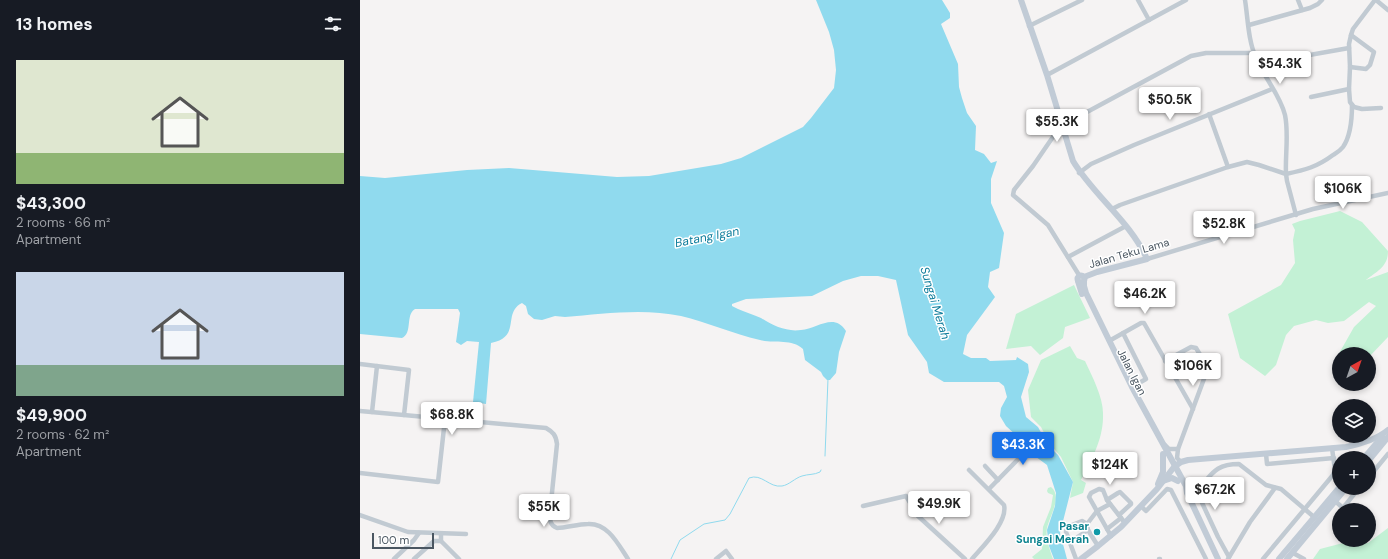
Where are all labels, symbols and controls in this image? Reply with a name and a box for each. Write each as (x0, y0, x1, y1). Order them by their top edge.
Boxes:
text: 13 homes (16, 13, 93, 35)
icon: filters (322, 13, 344, 35)
pin: $54.3K (1247, 51, 1313, 85)
text: $54.3K (1258, 55, 1302, 72)
icon: home (144, 86, 216, 158)
pin: $50.5K (1137, 87, 1203, 121)
text: $50.5K (1148, 91, 1192, 108)
pin: $55.3K (1024, 109, 1090, 143)
text: $55.3K (1035, 113, 1079, 130)
pin: $106K (1315, 176, 1371, 210)
text: $106K (1324, 180, 1362, 197)
text: $43,300 (16, 192, 86, 214)
pin: $52.8K (1191, 211, 1257, 245)
text: 2 rooms · 66 m² (16, 214, 110, 231)
text: $52.8K (1202, 215, 1246, 232)
water label: Batang Igan (674, 223, 741, 251)
text: Apartment (16, 231, 81, 248)
street label: Jalan Teku Lama (1087, 235, 1171, 271)
water label: Sungai Merah (916, 265, 954, 341)
pin: $46.2K (1112, 281, 1178, 315)
text: $46.2K (1123, 285, 1167, 302)
icon: home (144, 298, 216, 370)
street label: Jalan Igan (1114, 346, 1150, 398)
north arrow (1332, 347, 1376, 391)
map controls (1332, 347, 1376, 547)
pin: $106K (1165, 353, 1221, 387)
text: $106K (1174, 357, 1212, 374)
button: layers (1332, 399, 1376, 443)
pin: $68.8K (419, 402, 485, 436)
text: $49,900 (16, 404, 87, 426)
text: $68.8K (430, 406, 474, 423)
text: 2 rooms · 62 m² (16, 426, 109, 443)
pin: $43.3K (990, 432, 1056, 466)
text: $43.3K (1001, 436, 1045, 453)
text: Apartment (16, 443, 81, 460)
button: + (1332, 451, 1376, 495)
pin: $124K (1082, 452, 1138, 486)
text: $124K (1092, 456, 1128, 473)
pin: $67.2K (1182, 477, 1248, 511)
text: $67.2K (1194, 481, 1236, 498)
pin: $49.9K (906, 491, 972, 525)
pin: $55K (520, 494, 568, 528)
text: $49.9K (917, 495, 961, 512)
text: $55K (528, 498, 560, 515)
button: − (1332, 503, 1376, 547)
place label: Pasar Sungai Merah (1016, 519, 1089, 546)
marker: Pasar Sungai Merah (1092, 527, 1102, 537)
scale bar (372, 531, 434, 550)
text: 100 m (378, 533, 409, 547)

